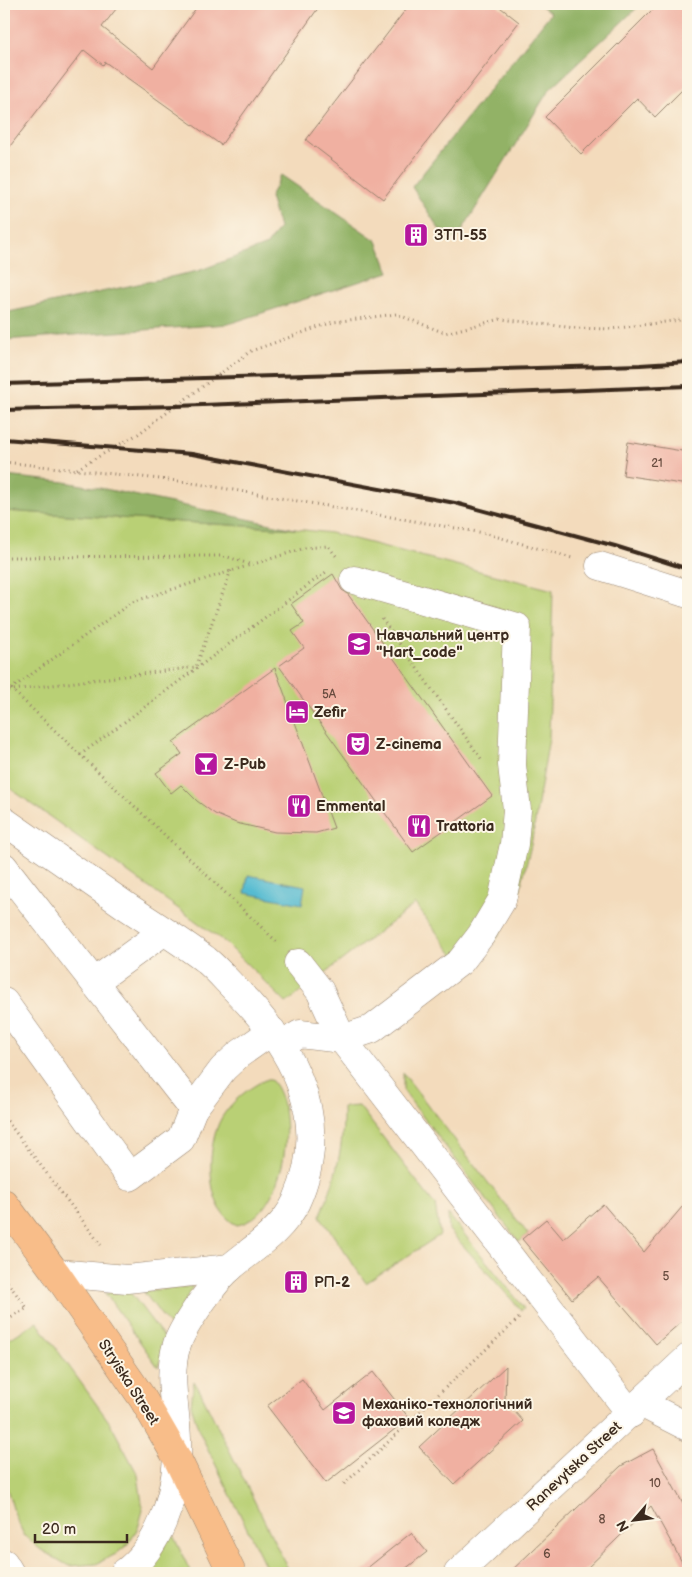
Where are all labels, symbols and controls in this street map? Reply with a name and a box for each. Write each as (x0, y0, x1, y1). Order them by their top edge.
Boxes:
building icon: ЗТП-55 (403, 222, 429, 248)
place label: ЗТП-55 (434, 226, 487, 245)
house number: 21 (651, 456, 663, 471)
place label: Навчальний центр "Hart_code" (376, 626, 509, 662)
school or university icon: Навчальний центр "Hart_code" (346, 631, 372, 657)
house number: 5А (322, 687, 337, 702)
hotel icon: Zefir (284, 699, 310, 725)
place label: Zefir (314, 703, 347, 722)
theatre icon: Z-cinema (345, 731, 371, 757)
place label: Z-cinema (376, 735, 442, 754)
bar icon: Z-Pub (193, 751, 219, 777)
place label: Z-Pub (224, 755, 266, 774)
restaurant icon: Emmental (286, 793, 312, 819)
place label: Emmental (316, 797, 386, 816)
restaurant icon: Trattoria (406, 813, 432, 839)
place label: Trattoria (436, 817, 494, 836)
building icon: РП-2 (283, 1269, 309, 1295)
house number: 5 (663, 1269, 670, 1284)
place label: РП-2 (314, 1273, 350, 1292)
street label: Stryiska Street (94, 1336, 163, 1429)
place label: Механіко-технологічний фаховий коледж (362, 1395, 532, 1431)
school or university icon: Механіко-технологічний фаховий коледж (331, 1400, 357, 1426)
street label: Ranevytska Street (523, 1417, 626, 1515)
house number: 10 (649, 1476, 661, 1491)
north arrow (610, 1494, 660, 1544)
scale bar (35, 1512, 128, 1544)
house number: 8 (599, 1512, 606, 1527)
text: N (613, 1517, 633, 1535)
text: 20 m (42, 1520, 76, 1539)
house number: 6 (543, 1547, 551, 1562)

